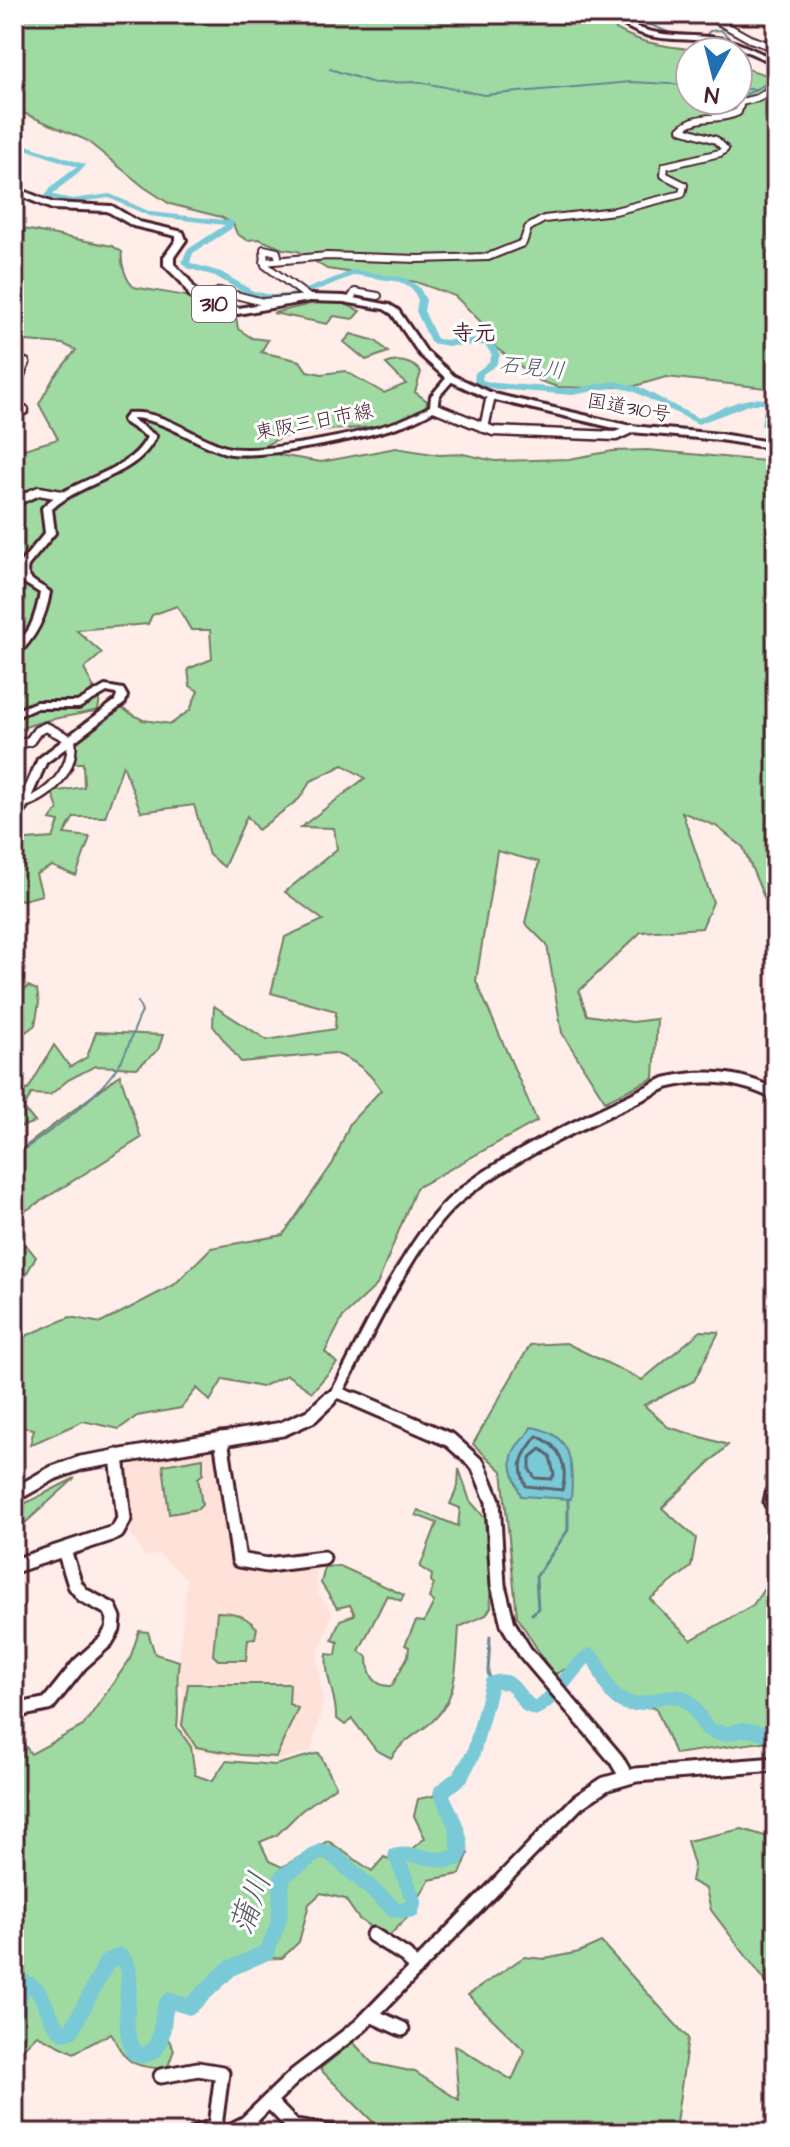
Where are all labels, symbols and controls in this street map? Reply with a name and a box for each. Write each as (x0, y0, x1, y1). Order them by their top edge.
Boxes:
north arrow (674, 36, 754, 116)
text: N (703, 78, 720, 111)
road number: 310 (192, 286, 236, 322)
district label: 寺元 (452, 318, 496, 349)
water label: 石見川 (498, 349, 566, 387)
street label: 国道310号 (585, 387, 673, 429)
street label: 東阪三日市線 (252, 397, 376, 447)
water label: 蒲川 (219, 1866, 283, 1942)

